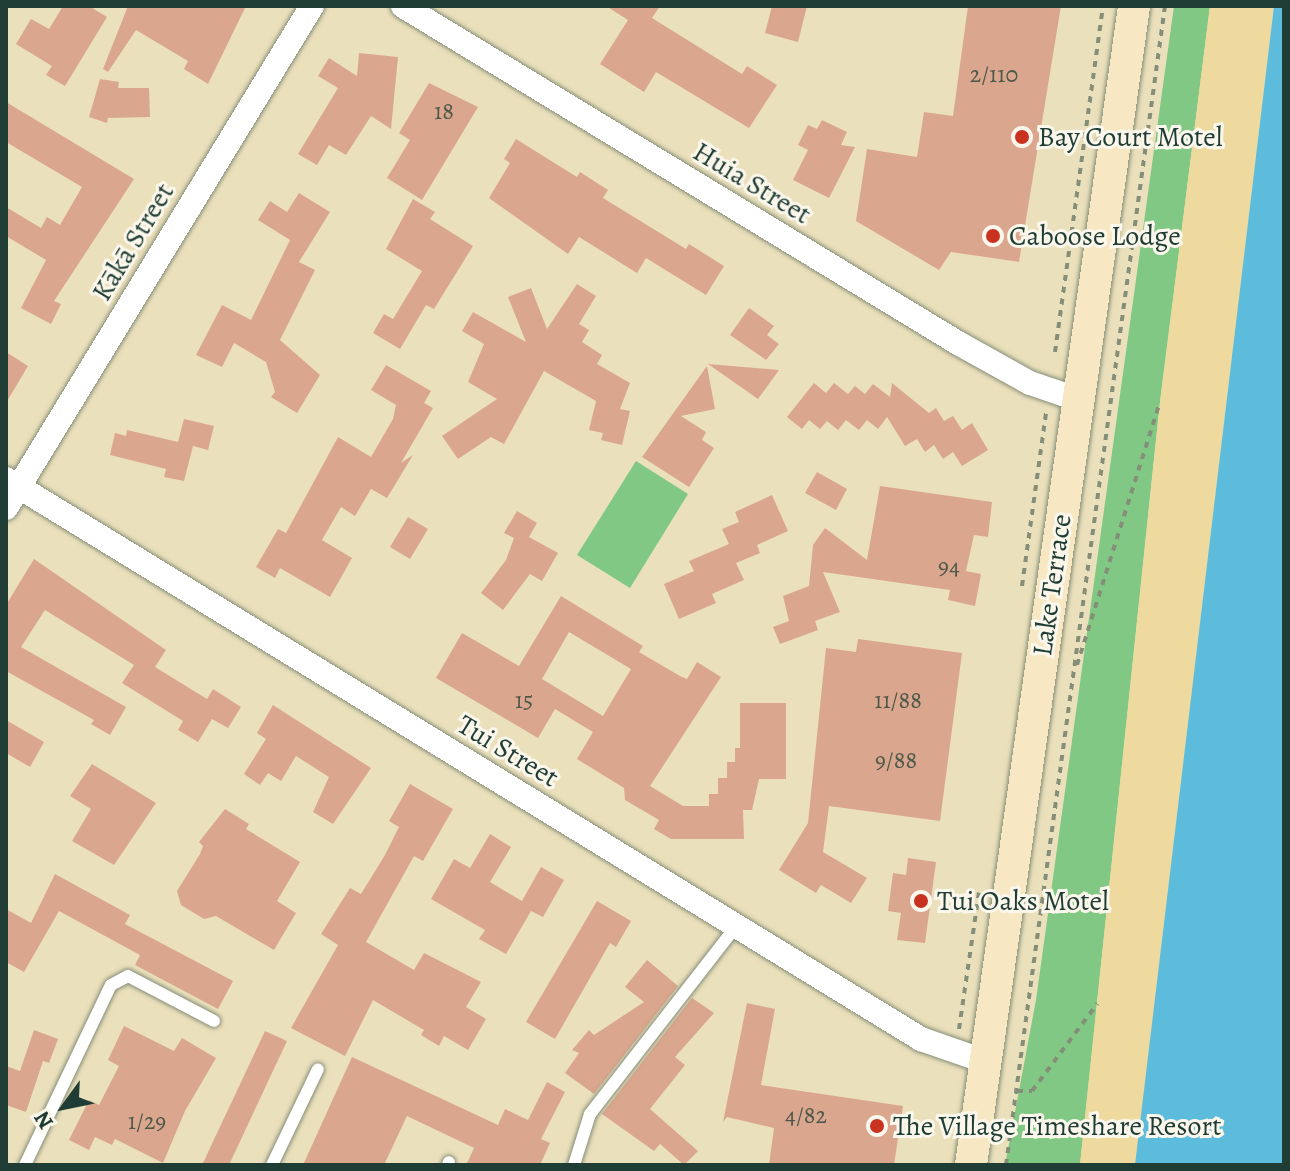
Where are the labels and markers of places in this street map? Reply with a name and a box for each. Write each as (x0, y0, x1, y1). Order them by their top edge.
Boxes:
place label: Bay Court Motel (1038, 120, 1223, 154)
marker: Bay Court Motel (1013, 128, 1031, 146)
place label: Caboose Lodge (1009, 219, 1181, 253)
marker: Caboose Lodge (984, 227, 1002, 245)
place label: Tui Oaks Motel (937, 884, 1109, 918)
marker: Tui Oaks Motel (912, 892, 930, 910)
place label: The Village Timeshare Resort (893, 1109, 1221, 1143)
marker: The Village Timeshare Resort (868, 1117, 886, 1135)

